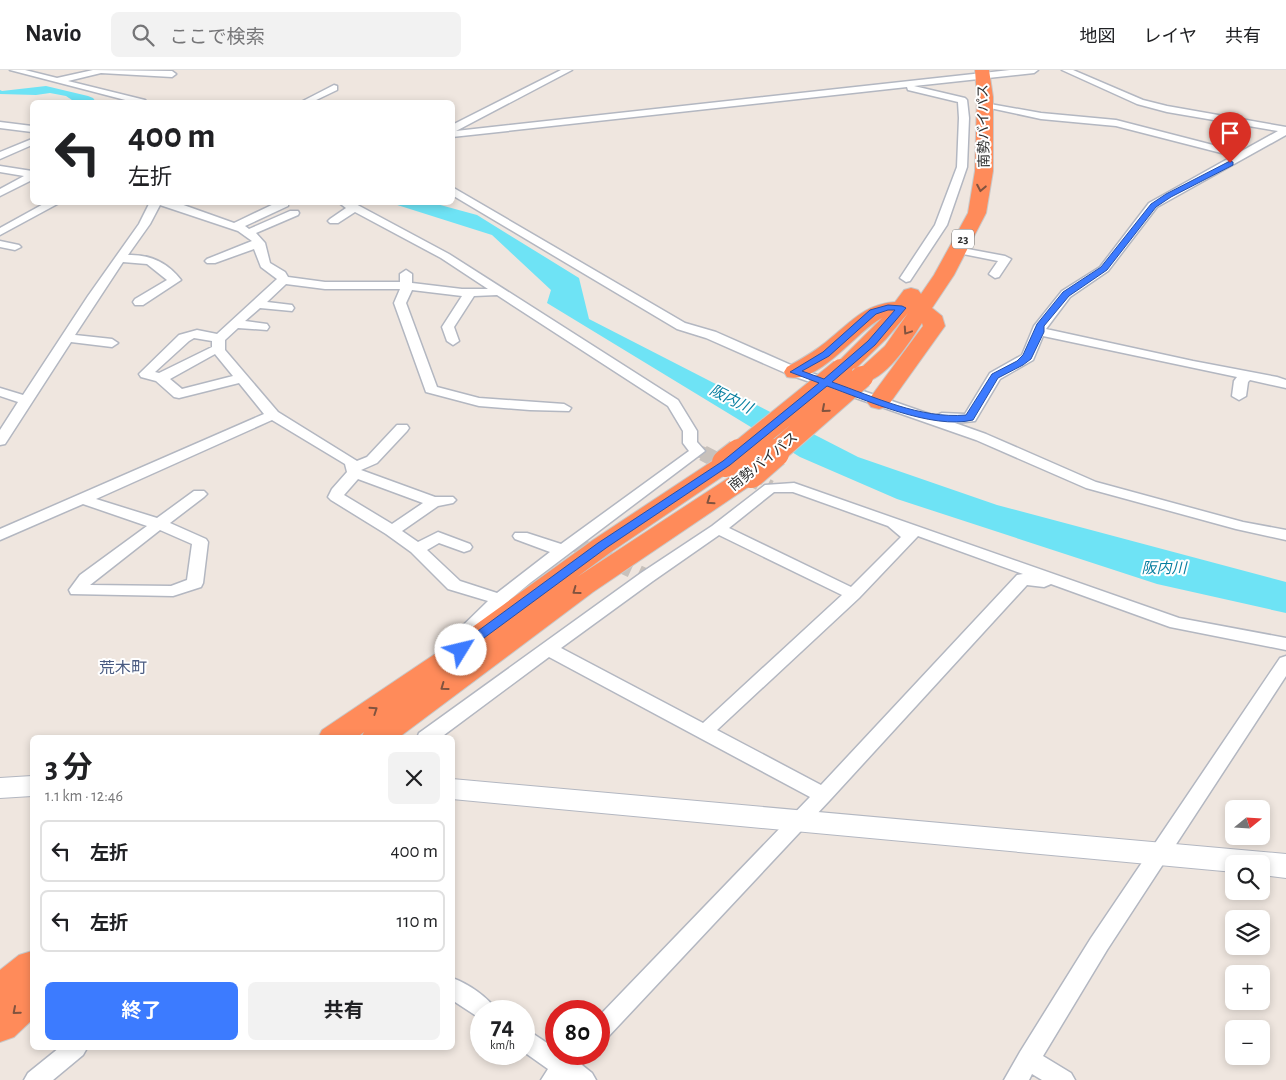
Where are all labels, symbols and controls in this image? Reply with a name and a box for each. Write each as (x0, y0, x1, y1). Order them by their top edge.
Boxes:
search box (111, 12, 461, 57)
icon: search (129, 21, 157, 49)
text: Navio (25, 22, 81, 46)
text: ここで検索 (169, 28, 265, 47)
text: 地図 (1080, 28, 1116, 46)
text: レイヤ (1144, 28, 1197, 46)
text: 共有 (1225, 28, 1261, 46)
street label: 南勢バイパス (975, 84, 992, 168)
pin (1209, 112, 1251, 163)
text: 400 m (128, 119, 216, 154)
icon: arrive (1216, 119, 1244, 147)
icon: left (45, 120, 110, 185)
text: 左折 (128, 166, 172, 188)
one-way arrow (977, 184, 987, 193)
road number: 23 (952, 230, 974, 248)
one-way arrow (903, 326, 913, 335)
water label: 阪内川 (707, 382, 756, 417)
one-way arrow (822, 404, 831, 413)
street label: 南勢バイパス (726, 429, 801, 494)
one-way arrow (707, 495, 716, 504)
water label: 阪内川 (1141, 560, 1188, 576)
one-way arrow (573, 586, 582, 594)
position arrow (434, 623, 486, 675)
district label: 荒木町 (99, 660, 147, 676)
one-way arrow (441, 681, 450, 691)
one-way arrow (368, 707, 377, 716)
button: close (388, 752, 440, 804)
text: 3 分 (45, 753, 92, 783)
text: 1.1 km · 12:46 (45, 788, 123, 804)
north arrow (1225, 800, 1270, 845)
map controls (1225, 800, 1270, 1065)
icon: left (47, 837, 75, 865)
text: 400 m (390, 842, 438, 861)
text: 左折 (90, 844, 128, 863)
button: search (1225, 855, 1270, 900)
icon: left (47, 907, 75, 935)
button: layers (1225, 910, 1270, 955)
text: 110 m (397, 912, 438, 931)
text: 左折 (90, 914, 128, 933)
button: + (1225, 965, 1270, 1010)
button: 終了 (45, 982, 238, 1040)
button: 共有 (248, 982, 440, 1040)
speed limit sign: 80 (545, 1000, 610, 1065)
one-way arrow (13, 1005, 22, 1014)
text: 74 (491, 1014, 514, 1039)
button: − (1225, 1020, 1270, 1065)
text: km/h (490, 1039, 515, 1051)

